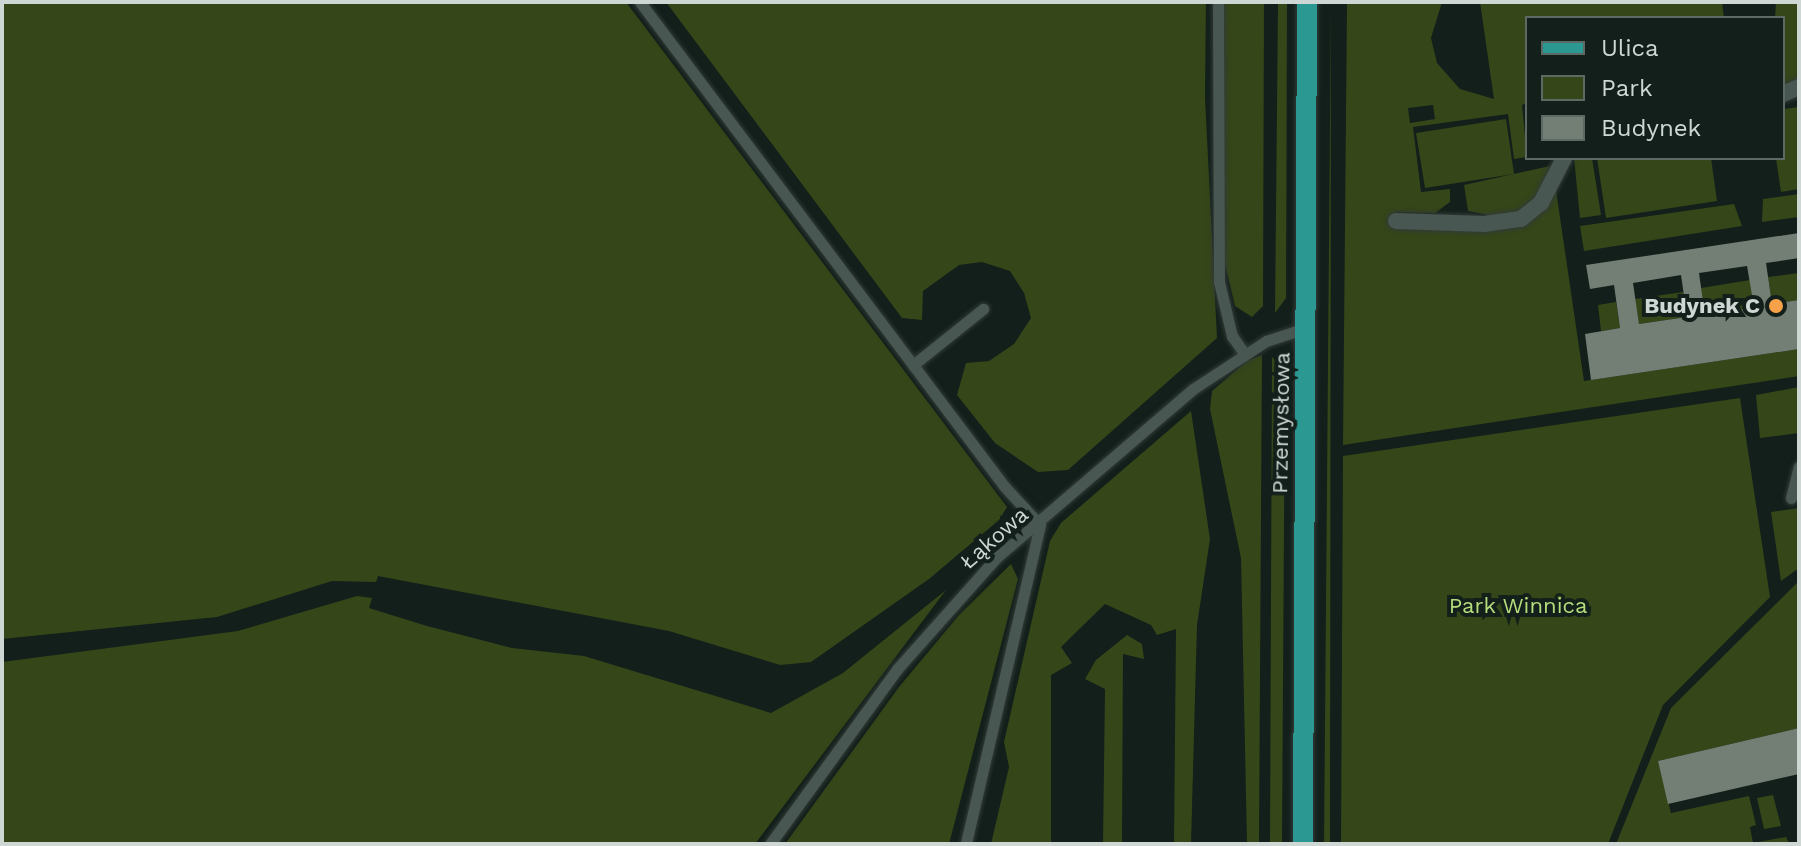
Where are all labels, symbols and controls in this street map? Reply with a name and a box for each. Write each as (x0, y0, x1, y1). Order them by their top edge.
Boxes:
legend (1525, 16, 1785, 160)
text: Ulica (1601, 34, 1659, 62)
text: Park (1601, 74, 1653, 102)
text: Budynek (1601, 114, 1701, 142)
place label: Budynek C (1644, 293, 1760, 319)
marker: Budynek C (1767, 297, 1785, 315)
street label: Przemysłowa (1267, 352, 1295, 494)
street label: Łąkowa (954, 501, 1034, 575)
park label: Park Winnica (1448, 593, 1588, 619)

